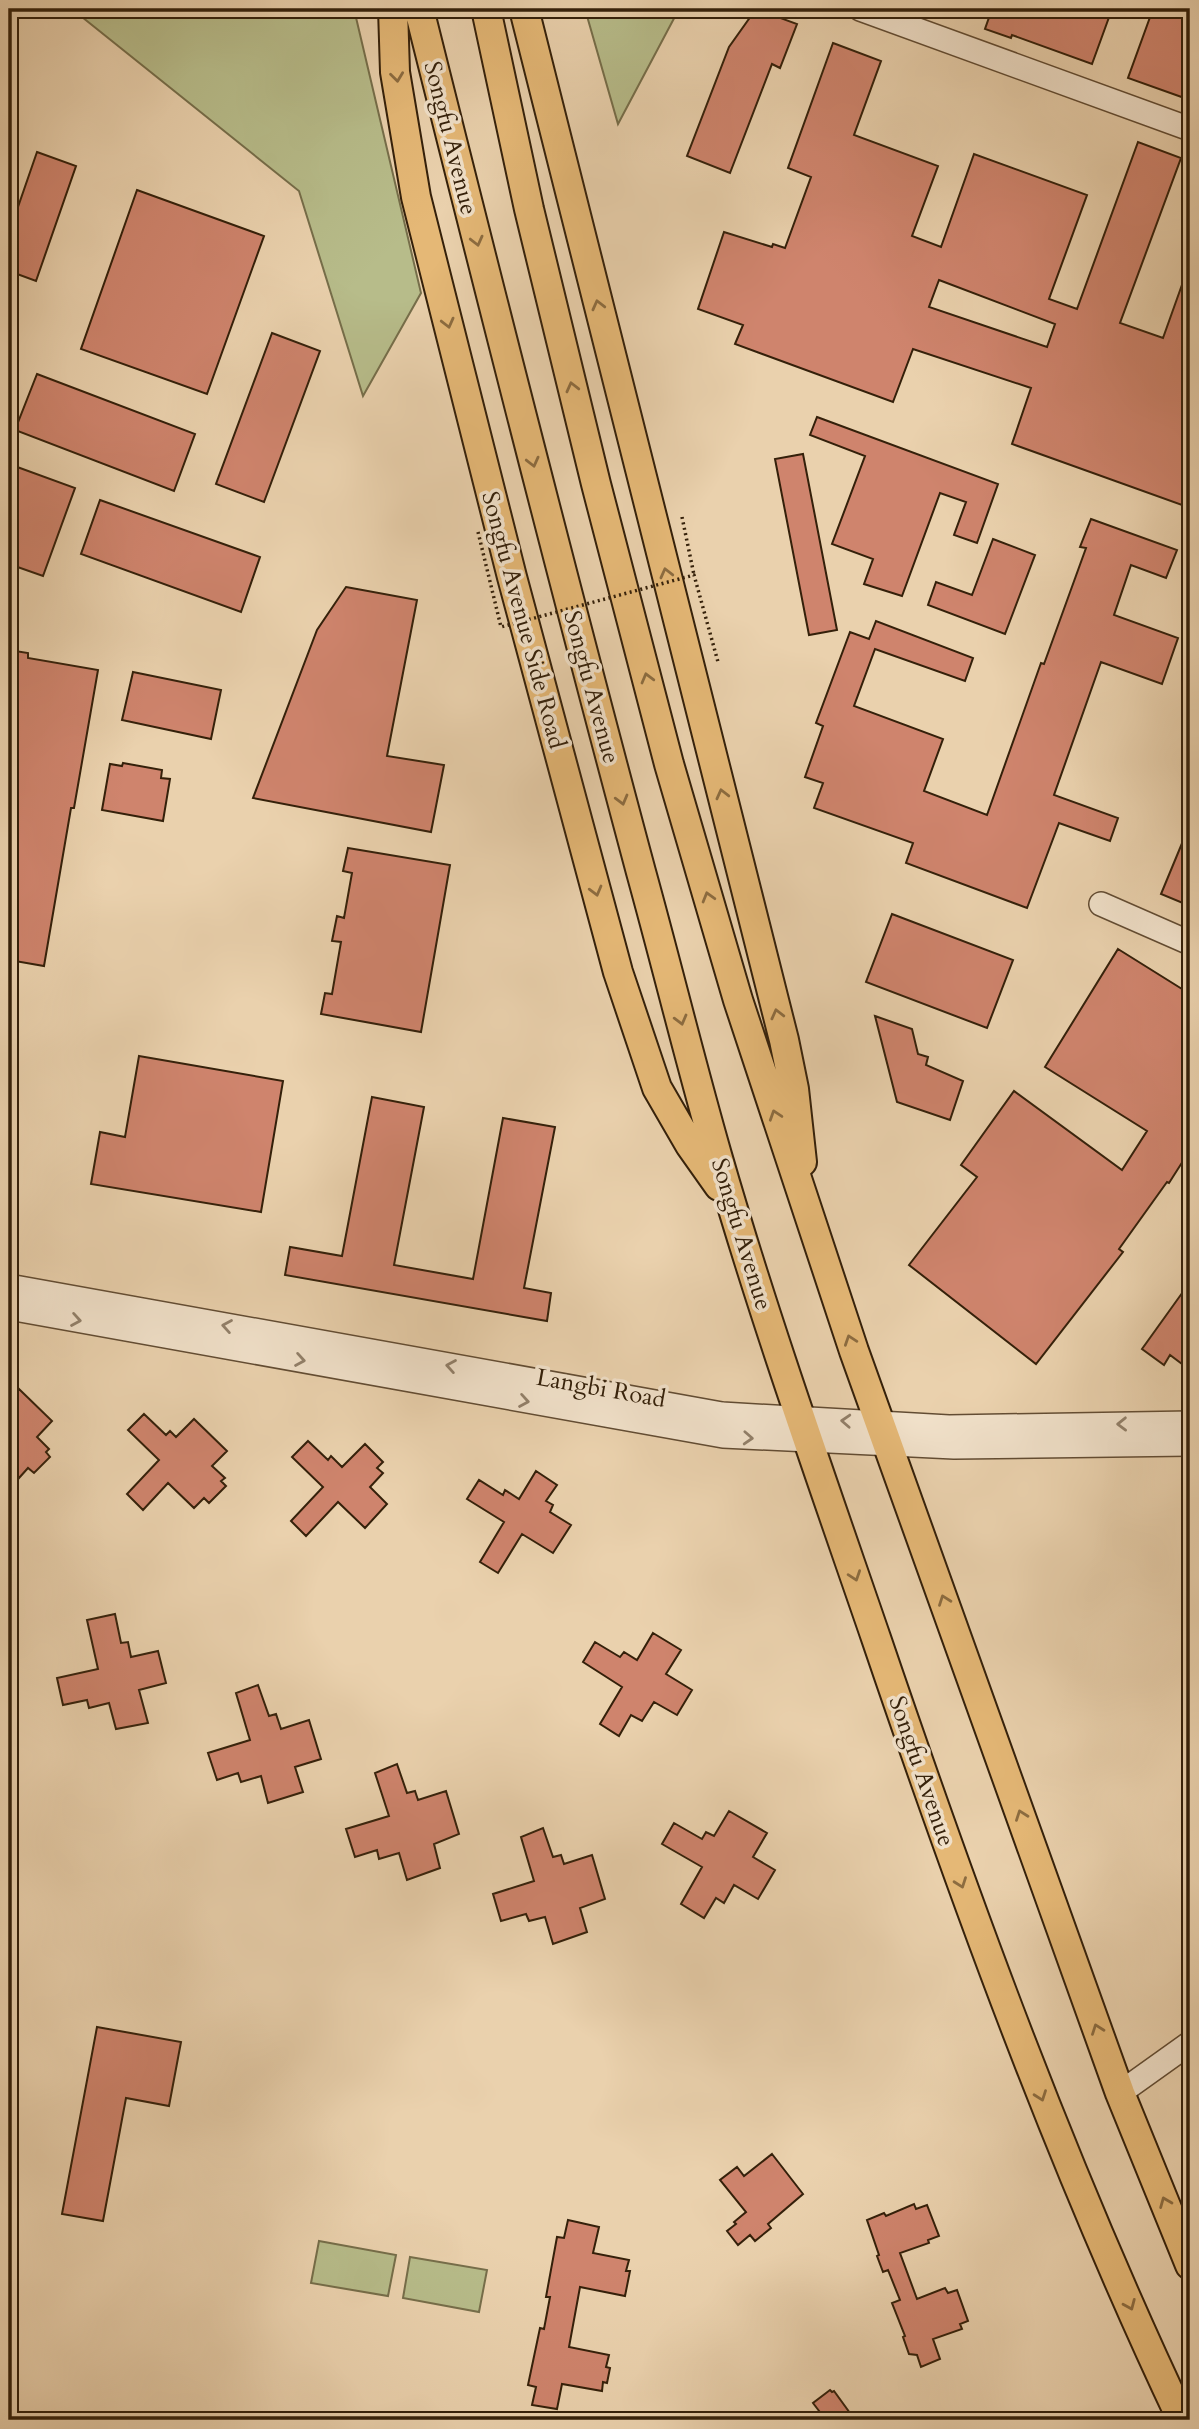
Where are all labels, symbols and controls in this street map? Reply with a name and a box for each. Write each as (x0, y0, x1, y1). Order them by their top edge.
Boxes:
street label: Songfu Avenue (416, 58, 485, 218)
one-way arrow (389, 71, 404, 83)
one-way arrow (469, 235, 483, 247)
one-way arrow (592, 299, 606, 311)
one-way arrow (440, 317, 454, 329)
one-way arrow (566, 381, 580, 393)
one-way arrow (525, 456, 539, 468)
street label: Songfu Avenue Side Road (473, 488, 574, 753)
one-way arrow (660, 568, 674, 580)
street label: Songfu Avenue (555, 607, 628, 767)
one-way arrow (640, 672, 655, 684)
one-way arrow (716, 788, 730, 800)
one-way arrow (614, 794, 628, 806)
one-way arrow (588, 885, 602, 897)
one-way arrow (702, 891, 716, 903)
one-way arrow (771, 1009, 785, 1021)
one-way arrow (673, 1014, 687, 1026)
one-way arrow (769, 1109, 783, 1121)
street label: Songfu Avenue (703, 1154, 780, 1314)
one-way arrow (70, 1312, 82, 1327)
one-way arrow (221, 1319, 233, 1334)
one-way arrow (844, 1335, 858, 1347)
one-way arrow (294, 1352, 306, 1367)
one-way arrow (445, 1359, 457, 1374)
street label: Langbi Road (534, 1361, 668, 1416)
one-way arrow (518, 1392, 530, 1407)
one-way arrow (840, 1414, 851, 1429)
one-way arrow (1116, 1417, 1127, 1432)
one-way arrow (743, 1430, 754, 1445)
one-way arrow (847, 1569, 861, 1581)
one-way arrow (938, 1595, 952, 1607)
street label: Songfu Avenue (880, 1692, 963, 1851)
one-way arrow (1015, 1809, 1029, 1821)
one-way arrow (953, 1877, 967, 1889)
one-way arrow (1091, 2023, 1105, 2035)
one-way arrow (1033, 2090, 1047, 2102)
one-way arrow (1159, 2197, 1173, 2209)
one-way arrow (1122, 2299, 1136, 2311)

